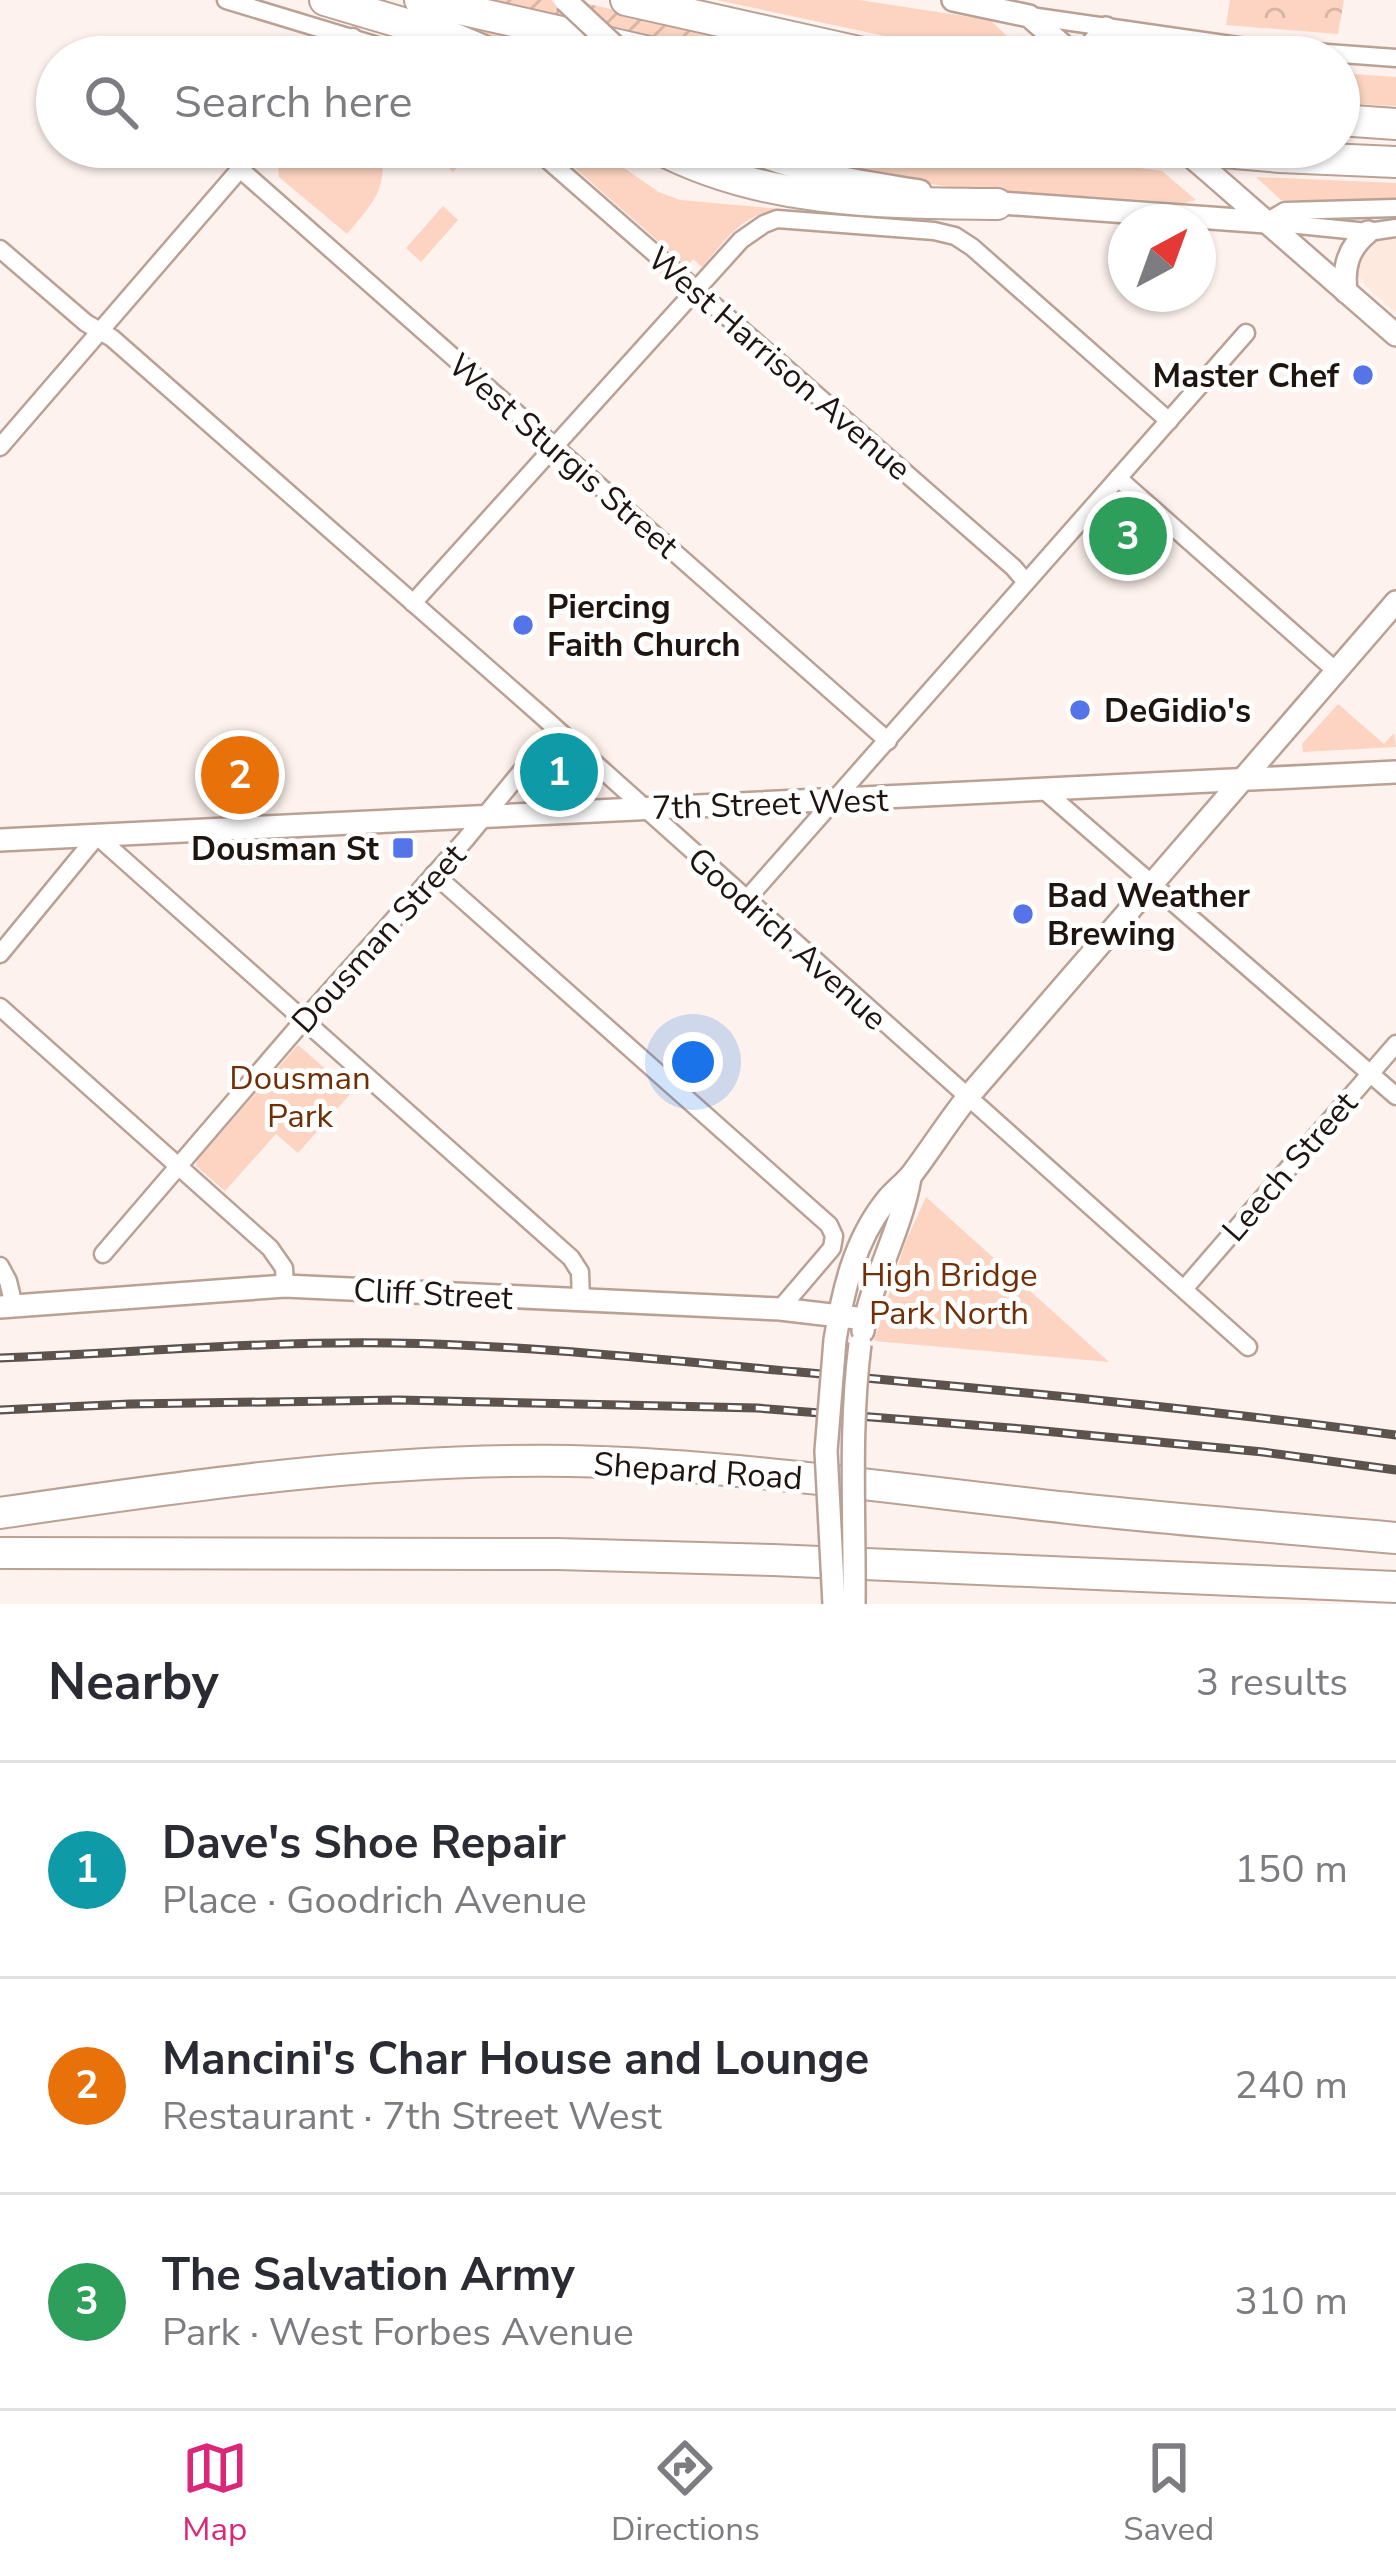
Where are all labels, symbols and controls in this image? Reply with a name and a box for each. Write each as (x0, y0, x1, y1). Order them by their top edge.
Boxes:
search box (36, 36, 1360, 168)
icon: search (78, 69, 144, 135)
text: Search here (174, 72, 413, 133)
north arrow (1108, 204, 1216, 312)
street label: West Harrison Avenue (638, 237, 920, 491)
street label: West Sturgis Street (438, 344, 688, 569)
place label: Master Chef (1153, 354, 1340, 399)
marker: Master Chef (1350, 362, 1376, 388)
pin: 3 (1089, 491, 1167, 581)
place label: Piercing Faith Church (547, 585, 741, 668)
marker: Piercing Faith Church (510, 612, 536, 638)
place label: DeGidio's (1104, 689, 1251, 734)
marker: DeGidio's (1067, 697, 1093, 723)
pin: 1 (520, 727, 598, 817)
pin: 2 (201, 730, 279, 820)
street label: 7th Street West (651, 778, 889, 831)
place label: Dousman St (191, 827, 379, 872)
street label: Dousman Street (282, 834, 477, 1043)
marker: Dousman St (390, 835, 416, 861)
street label: Goodrich Avenue (677, 837, 897, 1041)
place label: Bad Weather Brewing (1047, 874, 1250, 957)
marker: Bad Weather Brewing (1010, 901, 1036, 927)
your location (663, 1032, 723, 1092)
park label: Dousman Park (229, 1056, 371, 1139)
street label: Leech Street (1212, 1082, 1368, 1252)
park label: High Bridge Park North (860, 1253, 1038, 1336)
street label: Cliff Street (352, 1268, 514, 1321)
street label: Shepard Road (592, 1442, 804, 1501)
text: Nearby (48, 1647, 219, 1717)
text: 3 results (1196, 1656, 1348, 1709)
text: Dave's Shoe Repair (162, 1813, 566, 1874)
text: 1 (75, 1843, 99, 1896)
text: 150 m (1234, 1843, 1348, 1896)
text: Place · Goodrich Avenue (162, 1874, 587, 1927)
text: Mancini's Char House and Lounge (162, 2029, 869, 2090)
text: 2 (75, 2059, 99, 2112)
text: 240 m (1234, 2059, 1348, 2112)
text: Restaurant · 7th Street West (162, 2090, 662, 2143)
text: The Salvation Army (162, 2245, 575, 2306)
text: 3 (75, 2275, 99, 2328)
text: 310 m (1234, 2275, 1348, 2328)
text: Park · West Forbes Avenue (162, 2306, 634, 2359)
tab: Map (182, 2435, 248, 2552)
tab: Directions (611, 2435, 760, 2552)
tab: Saved (1123, 2435, 1214, 2552)

